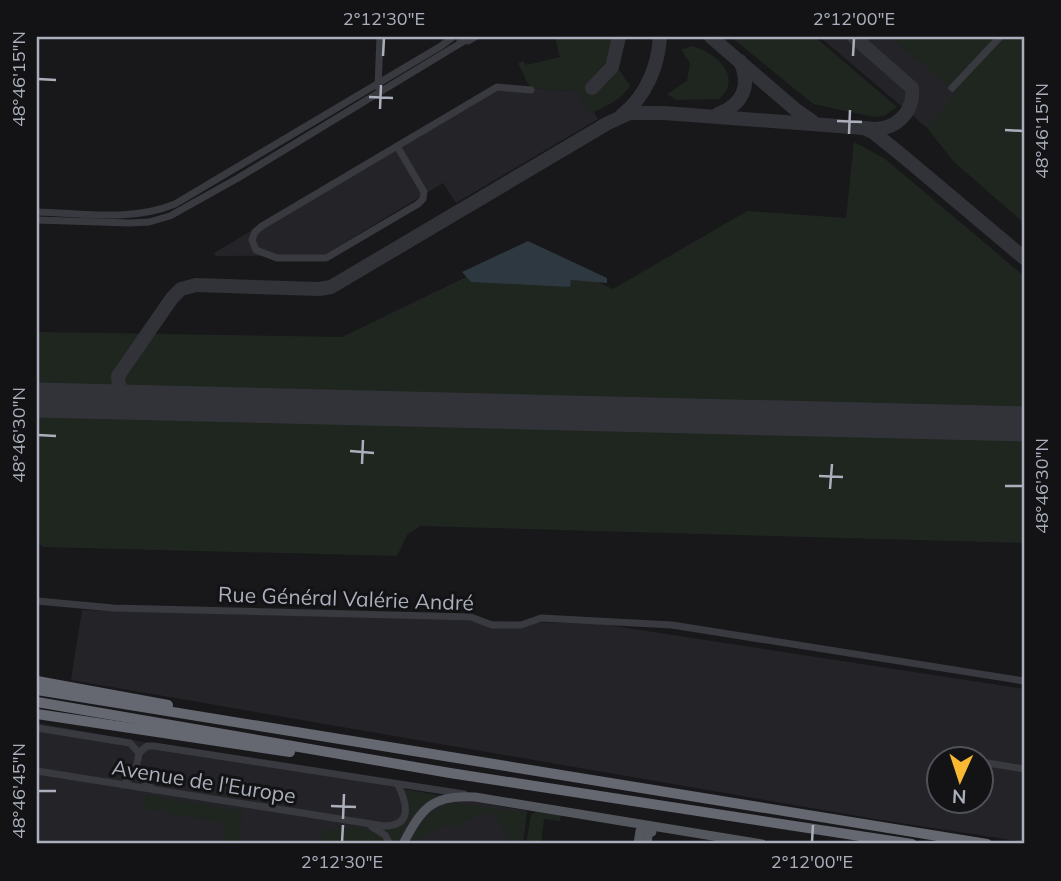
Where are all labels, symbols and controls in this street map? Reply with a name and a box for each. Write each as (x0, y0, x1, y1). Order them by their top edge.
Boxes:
text: 2°12'30"E (343, 7, 425, 30)
text: 2°12'00"E (813, 7, 895, 30)
text: 48°46'15"N (7, 31, 30, 127)
text: 48°46'15"N (1030, 83, 1053, 179)
text: 48°46'30"N (7, 387, 30, 483)
text: 48°46'30"N (1030, 438, 1053, 534)
street label: Rue Général Valérie André (218, 581, 474, 615)
text: 48°46'45"N (7, 743, 30, 839)
north arrow (925, 744, 995, 814)
street label: Avenue de l'Europe (110, 754, 298, 808)
text: N (951, 785, 967, 809)
text: 2°12'30"E (301, 850, 383, 873)
text: 2°12'00"E (771, 850, 853, 873)

